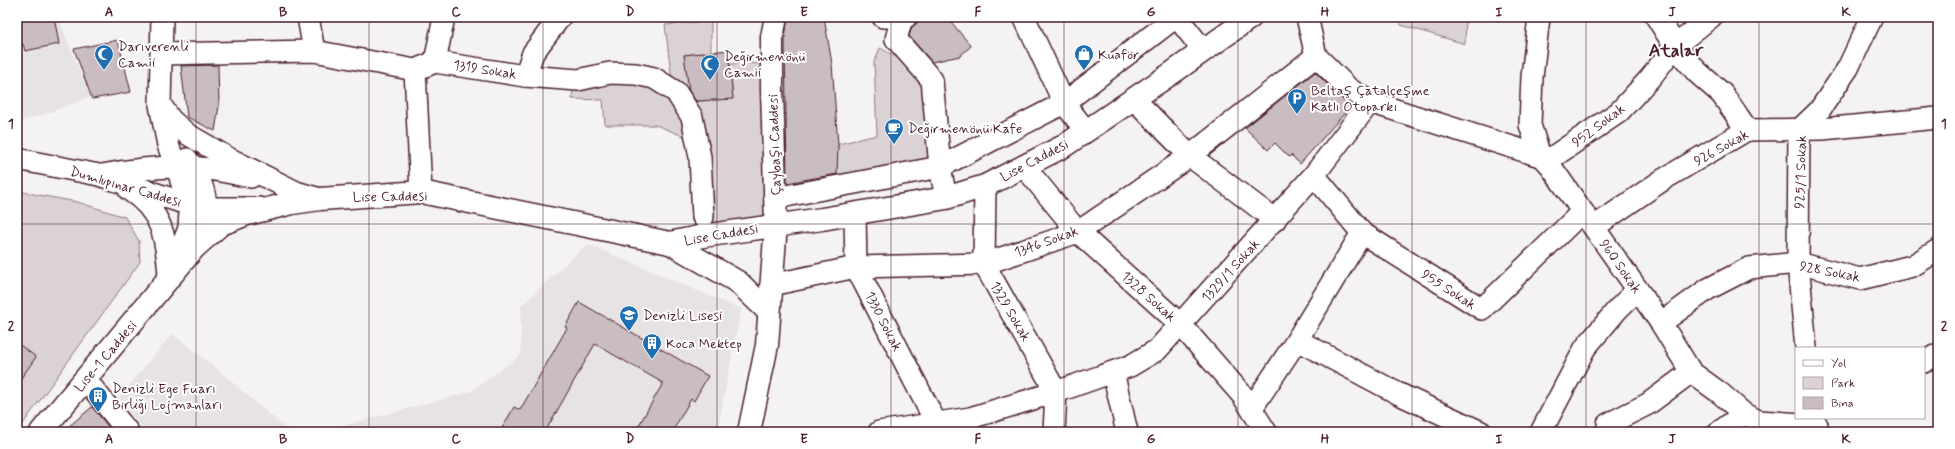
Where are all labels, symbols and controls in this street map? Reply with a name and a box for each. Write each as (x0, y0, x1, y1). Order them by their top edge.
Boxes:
text: A (105, 4, 113, 21)
text: B (279, 4, 288, 21)
text: C (451, 4, 461, 21)
text: D (626, 4, 635, 21)
text: E (800, 4, 808, 21)
text: F (975, 4, 982, 21)
text: G (1147, 4, 1156, 21)
text: H (1321, 4, 1330, 21)
text: I (1496, 4, 1503, 21)
text: J (1668, 4, 1676, 21)
text: K (1841, 4, 1851, 21)
place label: Darıverenli Camii (118, 38, 189, 72)
district label: Atalar (1649, 39, 1704, 63)
mosque icon: Darıverenli Camii (93, 43, 115, 71)
shop icon: Kuaför (1073, 43, 1095, 71)
place label: Kuaför (1098, 46, 1139, 64)
place label: Değirmenönü Camii (724, 48, 805, 82)
mosque icon: Değirmenönü Camii (699, 53, 721, 81)
street label: 1319 Sokak (452, 56, 518, 84)
place label: Beltaş Çatalçeşme Katlı Otoparkı (1311, 82, 1430, 116)
parking icon: Beltaş Çatalçeşme Katlı Otoparkı (1286, 87, 1308, 115)
street label: Çaybaşı Caddesi (764, 94, 786, 196)
street label: 952 Sokak (1568, 100, 1629, 152)
text: 1 (8, 116, 14, 133)
text: 1 (1941, 116, 1947, 133)
cafe icon: Değirmenönü Kafe (883, 117, 905, 145)
place label: Değirmenönü Kafe (908, 120, 1022, 138)
street label: 926 Sokak (1691, 125, 1752, 170)
street label: Lise Caddesi (997, 135, 1072, 186)
street label: 925/1 Sokak (1791, 135, 1811, 209)
street label: Dumlupınar Caddesi (68, 162, 183, 211)
street label: Lise Caddesi (353, 187, 428, 207)
street label: Lise Caddesi (683, 220, 760, 250)
street label: 1346 Sokak (1012, 222, 1081, 262)
street label: 1329/1 Sokak (1198, 235, 1264, 306)
street label: 960 Sokak (1595, 236, 1645, 297)
street label: 928 Sokak (1798, 257, 1862, 287)
street label: 955 Sokak (1418, 266, 1479, 314)
street label: 1328 Sokak (1117, 267, 1180, 326)
street label: 1329 Sokak (986, 278, 1035, 345)
street label: 1330 Sokak (860, 288, 906, 355)
school or university icon: Denizli Lisesi (618, 304, 640, 332)
place label: Denizli Lisesi (643, 307, 722, 325)
street label: Lise-1 Caddesi (70, 317, 141, 396)
text: 2 (8, 318, 15, 335)
text: 2 (1941, 318, 1948, 335)
building icon: Koca Mektep (641, 332, 663, 360)
place label: Koca Mektep (666, 335, 742, 353)
legend (1795, 347, 1925, 419)
text: Yol (1831, 356, 1846, 372)
text: Park (1831, 376, 1855, 392)
place label: Denizli Ege Fuarı Birliği Lojmanları (112, 380, 222, 414)
building icon: Denizli Ege Fuarı Birliği Lojmanları (87, 385, 109, 413)
text: Bina (1831, 396, 1854, 412)
text: A (105, 431, 113, 448)
text: B (279, 431, 288, 448)
text: C (451, 431, 461, 448)
text: D (626, 431, 635, 448)
text: E (800, 431, 808, 448)
text: F (975, 431, 982, 448)
text: G (1147, 431, 1156, 448)
text: H (1321, 431, 1330, 448)
text: I (1496, 431, 1503, 448)
text: J (1668, 431, 1676, 448)
text: K (1841, 431, 1851, 448)

